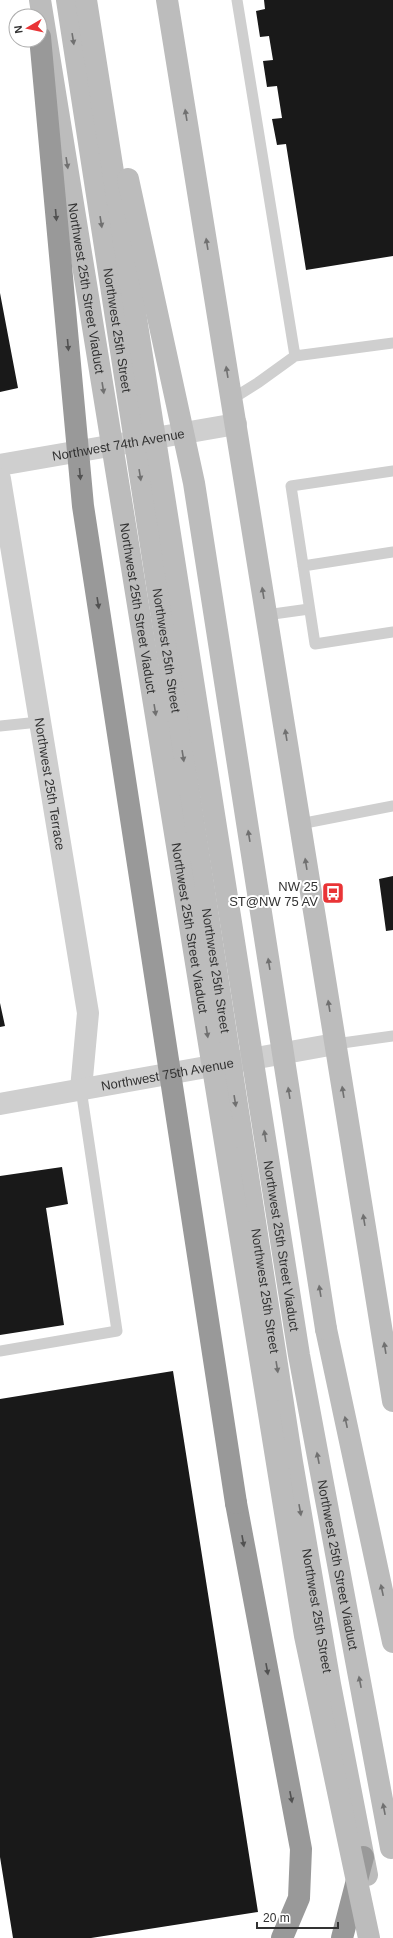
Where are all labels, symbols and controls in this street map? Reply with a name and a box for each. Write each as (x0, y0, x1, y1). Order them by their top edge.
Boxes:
north arrow (8, 8, 48, 48)
text: N (12, 25, 25, 34)
one-way arrow (70, 32, 76, 45)
one-way arrow (183, 109, 189, 121)
one-way arrow (64, 157, 70, 169)
street label: Northwest 25th Street Viaduct (65, 202, 108, 375)
one-way arrow (53, 209, 60, 221)
one-way arrow (98, 216, 104, 229)
one-way arrow (204, 237, 210, 250)
street label: Northwest 25th Street (101, 267, 135, 394)
one-way arrow (65, 339, 72, 351)
one-way arrow (224, 366, 230, 378)
one-way arrow (100, 382, 106, 394)
street label: Northwest 74th Avenue (51, 426, 186, 463)
one-way arrow (77, 468, 83, 480)
one-way arrow (137, 469, 143, 482)
street label: Northwest 25th Street Viaduct (117, 522, 160, 695)
street label: Northwest 25th Street (150, 587, 184, 714)
one-way arrow (260, 587, 266, 599)
one-way arrow (95, 597, 101, 609)
one-way arrow (152, 704, 158, 716)
street label: Northwest 25th Terrace (32, 716, 69, 851)
one-way arrow (283, 729, 289, 741)
one-way arrow (180, 750, 186, 762)
one-way arrow (246, 830, 252, 842)
street label: Northwest 25th Street Viaduct (169, 841, 212, 1015)
one-way arrow (303, 858, 309, 870)
place label: NW 25 ST@NW 75 AV (229, 879, 318, 909)
bus stop icon: NW 25 ST@NW 75 AV (320, 880, 346, 906)
street label: Northwest 25th Street (199, 907, 233, 1034)
one-way arrow (266, 958, 272, 971)
one-way arrow (326, 1000, 332, 1012)
one-way arrow (204, 1025, 210, 1038)
street label: Northwest 75th Avenue (100, 1055, 235, 1093)
one-way arrow (340, 1086, 346, 1098)
one-way arrow (286, 1087, 292, 1099)
one-way arrow (233, 1094, 239, 1107)
one-way arrow (261, 1130, 267, 1142)
street label: Northwest 25th Street Viaduct (261, 1159, 303, 1331)
one-way arrow (361, 1214, 367, 1226)
street label: Northwest 25th Street (247, 1227, 283, 1353)
one-way arrow (317, 1284, 323, 1297)
one-way arrow (381, 1342, 387, 1355)
one-way arrow (274, 1361, 280, 1373)
one-way arrow (342, 1416, 348, 1428)
one-way arrow (315, 1451, 321, 1464)
street label: Northwest 25th Street Viaduct (314, 1478, 362, 1650)
one-way arrow (297, 1503, 303, 1516)
one-way arrow (241, 1535, 247, 1547)
street label: Northwest 25th Street (298, 1547, 336, 1673)
one-way arrow (378, 1584, 384, 1596)
one-way arrow (264, 1663, 270, 1675)
one-way arrow (357, 1676, 363, 1688)
one-way arrow (288, 1791, 294, 1803)
one-way arrow (381, 1803, 387, 1816)
scale bar (257, 1904, 338, 1930)
text: 20 m (263, 1911, 290, 1925)

